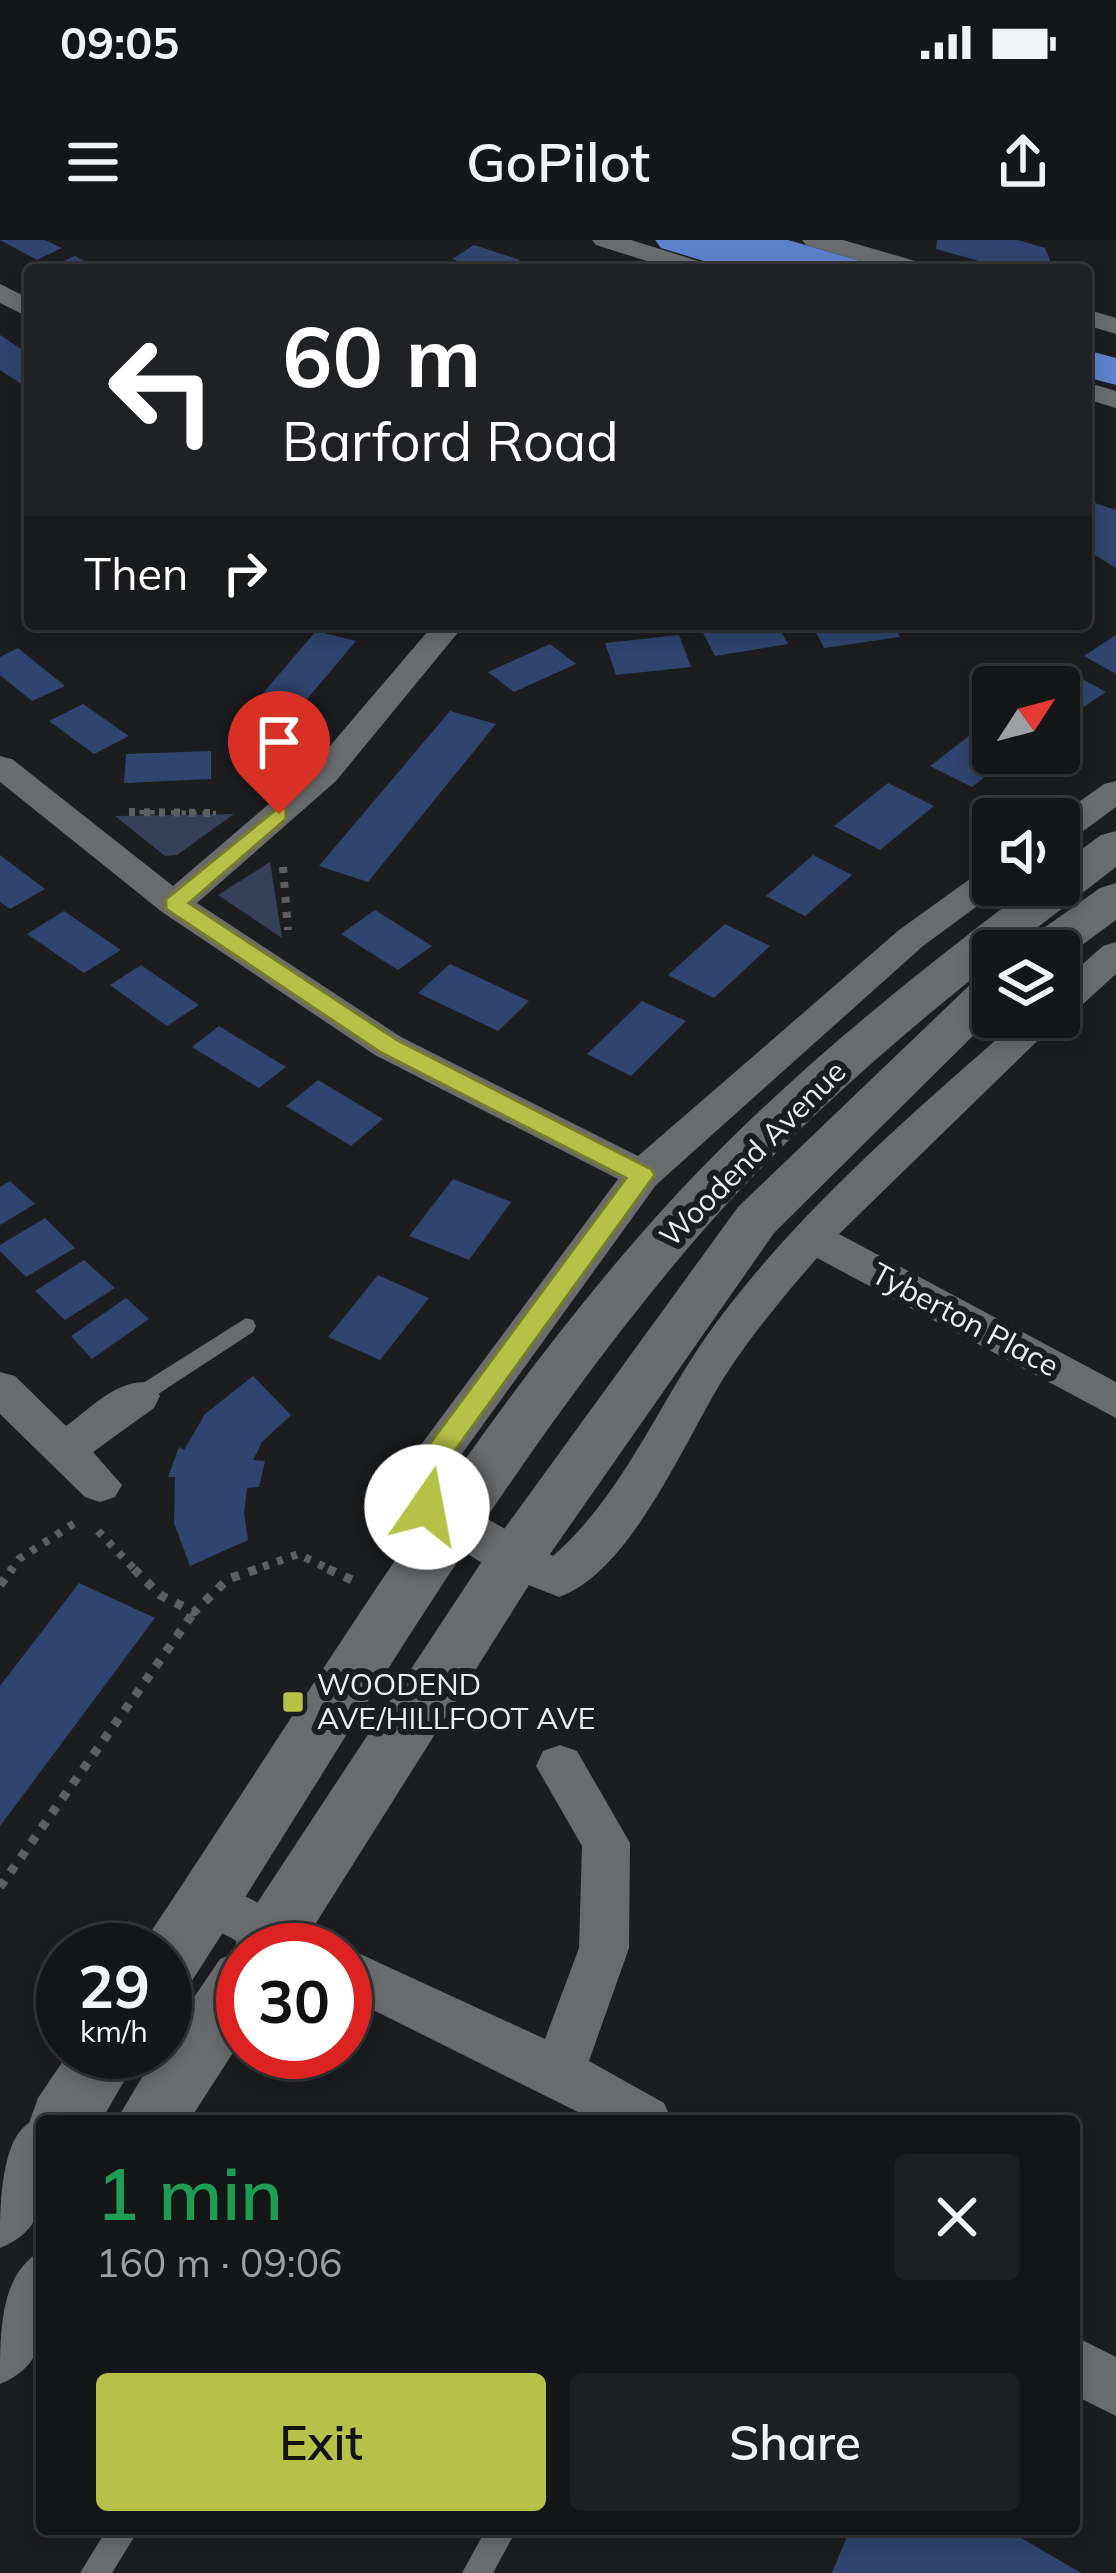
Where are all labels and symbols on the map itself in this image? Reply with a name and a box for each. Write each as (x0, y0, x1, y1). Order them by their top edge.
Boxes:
north arrow (972, 666, 1080, 774)
pin (228, 691, 330, 814)
street label: Woodend Avenue (651, 1052, 853, 1254)
street label: Tyberton Place (865, 1254, 1066, 1384)
position arrow (364, 1444, 490, 1570)
place label: WOODEND AVE/HILLFOOT AVE (317, 1665, 595, 1737)
marker: WOODEND AVE/HILLFOOT AVE (280, 1689, 306, 1715)
speed limit sign: 30 (216, 1923, 372, 2079)

